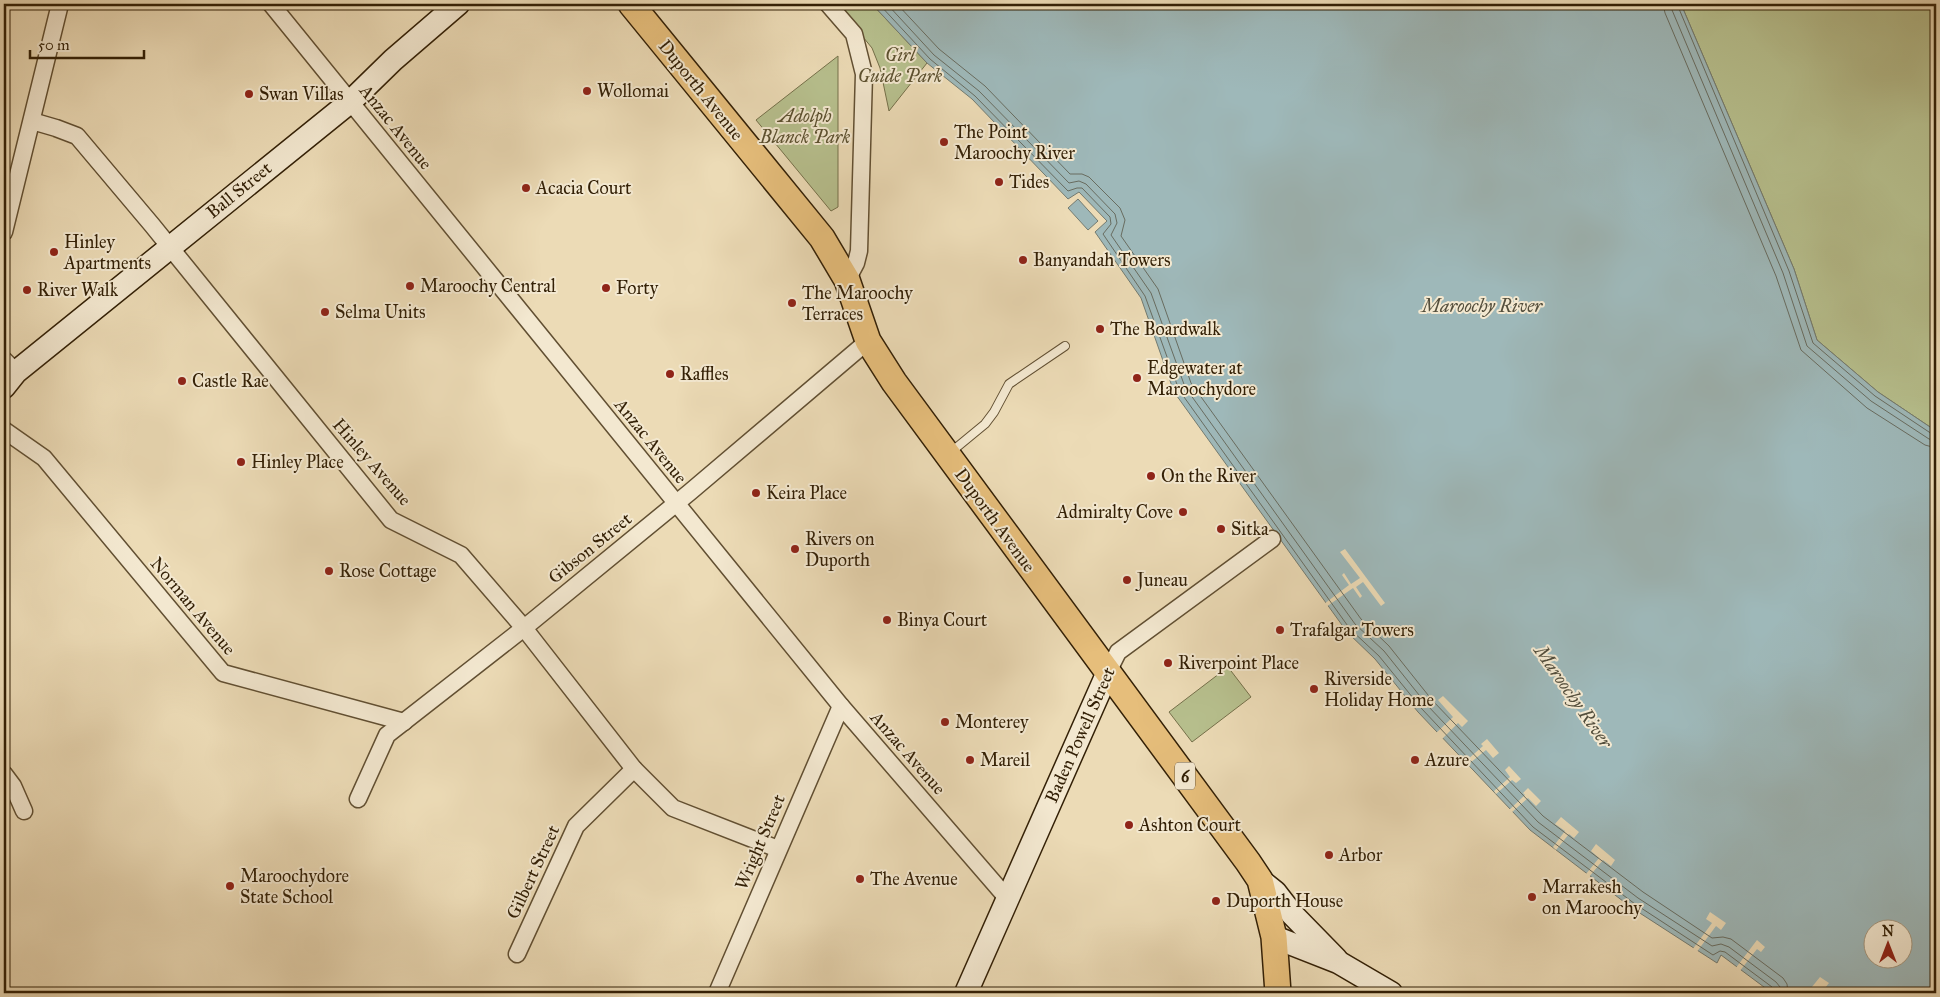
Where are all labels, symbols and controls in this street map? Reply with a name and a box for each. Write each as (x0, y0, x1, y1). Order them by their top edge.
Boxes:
scale bar (30, 28, 144, 60)
street label: Duporth Avenue (654, 35, 748, 145)
text: 50 m (38, 36, 70, 54)
park label: Girl Guide Park (858, 44, 942, 87)
street label: Anzac Avenue (354, 79, 437, 174)
place label: Wollomai (597, 80, 669, 102)
place label: Swan Villas (259, 83, 344, 105)
marker: Wollomai (581, 85, 593, 97)
marker: Swan Villas (243, 88, 255, 100)
park label: Adolph Blanck Park (759, 105, 850, 148)
place label: The Point Maroochy River (954, 121, 1075, 164)
marker: The Point Maroochy River (938, 136, 950, 148)
street label: Ball Street (202, 157, 277, 223)
place label: Tides (1009, 171, 1049, 193)
marker: Tides (993, 176, 1005, 188)
place label: Acacia Court (535, 177, 632, 199)
marker: Acacia Court (520, 182, 532, 194)
place label: Hinley Apartments (63, 231, 151, 274)
marker: Hinley Apartments (48, 246, 60, 258)
place label: Banyandah Towers (1033, 249, 1171, 271)
marker: Banyandah Towers (1017, 254, 1029, 266)
place label: Maroochy Central (420, 275, 556, 297)
place label: Forty (616, 277, 659, 299)
place label: River Walk (37, 279, 119, 301)
marker: Maroochy Central (404, 280, 416, 292)
marker: Forty (600, 282, 612, 294)
place label: The Maroochy Terraces (802, 282, 913, 325)
marker: River Walk (21, 284, 33, 296)
water label: Maroochy River (1420, 294, 1543, 317)
marker: The Maroochy Terraces (786, 297, 798, 309)
place label: Selma Units (335, 301, 426, 323)
marker: Selma Units (319, 306, 331, 318)
place label: The Boardwalk (1110, 318, 1221, 340)
marker: The Boardwalk (1094, 323, 1106, 335)
place label: Edgewater at Maroochydore (1147, 357, 1256, 400)
place label: Raffles (680, 363, 729, 385)
marker: Raffles (664, 368, 676, 380)
place label: Castle Rae (192, 370, 269, 392)
marker: Edgewater at Maroochydore (1131, 372, 1143, 384)
marker: Castle Rae (176, 375, 188, 387)
street label: Anzac Avenue (609, 393, 692, 488)
street label: Hinley Avenue (328, 414, 416, 510)
place label: Hinley Place (251, 451, 344, 473)
marker: Hinley Place (235, 456, 247, 468)
street label: Duporth Avenue (950, 464, 1040, 576)
place label: On the River (1161, 465, 1256, 487)
marker: On the River (1145, 470, 1157, 482)
place label: Keira Place (766, 482, 847, 504)
marker: Keira Place (750, 487, 762, 499)
place label: Admiralty Cove (1056, 501, 1173, 523)
marker: Admiralty Cove (1177, 506, 1189, 518)
street label: Gibson Street (544, 507, 637, 588)
place label: Sitka (1231, 518, 1269, 540)
marker: Sitka (1215, 523, 1227, 535)
place label: Rivers on Duporth (805, 528, 875, 571)
marker: Rivers on Duporth (789, 543, 801, 555)
street label: Norman Avenue (146, 552, 240, 660)
place label: Rose Cottage (339, 560, 436, 583)
marker: Rose Cottage (323, 565, 335, 577)
place label: Juneau (1135, 569, 1188, 592)
marker: Juneau (1121, 574, 1133, 586)
place label: Binya Court (897, 609, 988, 631)
marker: Binya Court (881, 614, 893, 626)
place label: Trafalgar Towers (1290, 619, 1414, 642)
marker: Trafalgar Towers (1274, 624, 1286, 636)
water label: Maroochy River (1528, 639, 1618, 753)
place label: Riverpoint Place (1178, 652, 1299, 674)
marker: Riverpoint Place (1162, 657, 1174, 669)
street label: Baden Powell Street (1040, 663, 1120, 806)
place label: Riverside Holiday Home (1324, 668, 1434, 711)
marker: Riverside Holiday Home (1308, 683, 1320, 695)
street label: Anzac Avenue (865, 706, 950, 799)
place label: Monterey (955, 711, 1029, 733)
marker: Monterey (939, 716, 951, 728)
place label: Mareil (980, 749, 1030, 771)
place label: Azure (1424, 749, 1469, 771)
marker: Mareil (964, 754, 976, 766)
marker: Azure (1409, 754, 1421, 766)
road number: 6 (1175, 762, 1195, 789)
street label: Wright Street (730, 790, 791, 893)
place label: Ashton Court (1138, 814, 1242, 836)
marker: Ashton Court (1123, 819, 1135, 831)
street label: Gilbert Street (502, 821, 565, 922)
place label: Arbor (1338, 844, 1383, 866)
marker: Arbor (1323, 849, 1335, 861)
place label: Maroochydore State School (240, 865, 349, 908)
place label: The Avenue (870, 868, 958, 890)
marker: The Avenue (854, 873, 866, 885)
place label: Marrakesh on Maroochy (1542, 876, 1642, 919)
marker: Maroochydore State School (224, 880, 236, 892)
place label: Duporth House (1226, 890, 1343, 912)
marker: Marrakesh on Maroochy (1526, 891, 1538, 903)
marker: Duporth House (1210, 895, 1222, 907)
north arrow (1862, 920, 1912, 970)
text: N (1882, 923, 1894, 940)

